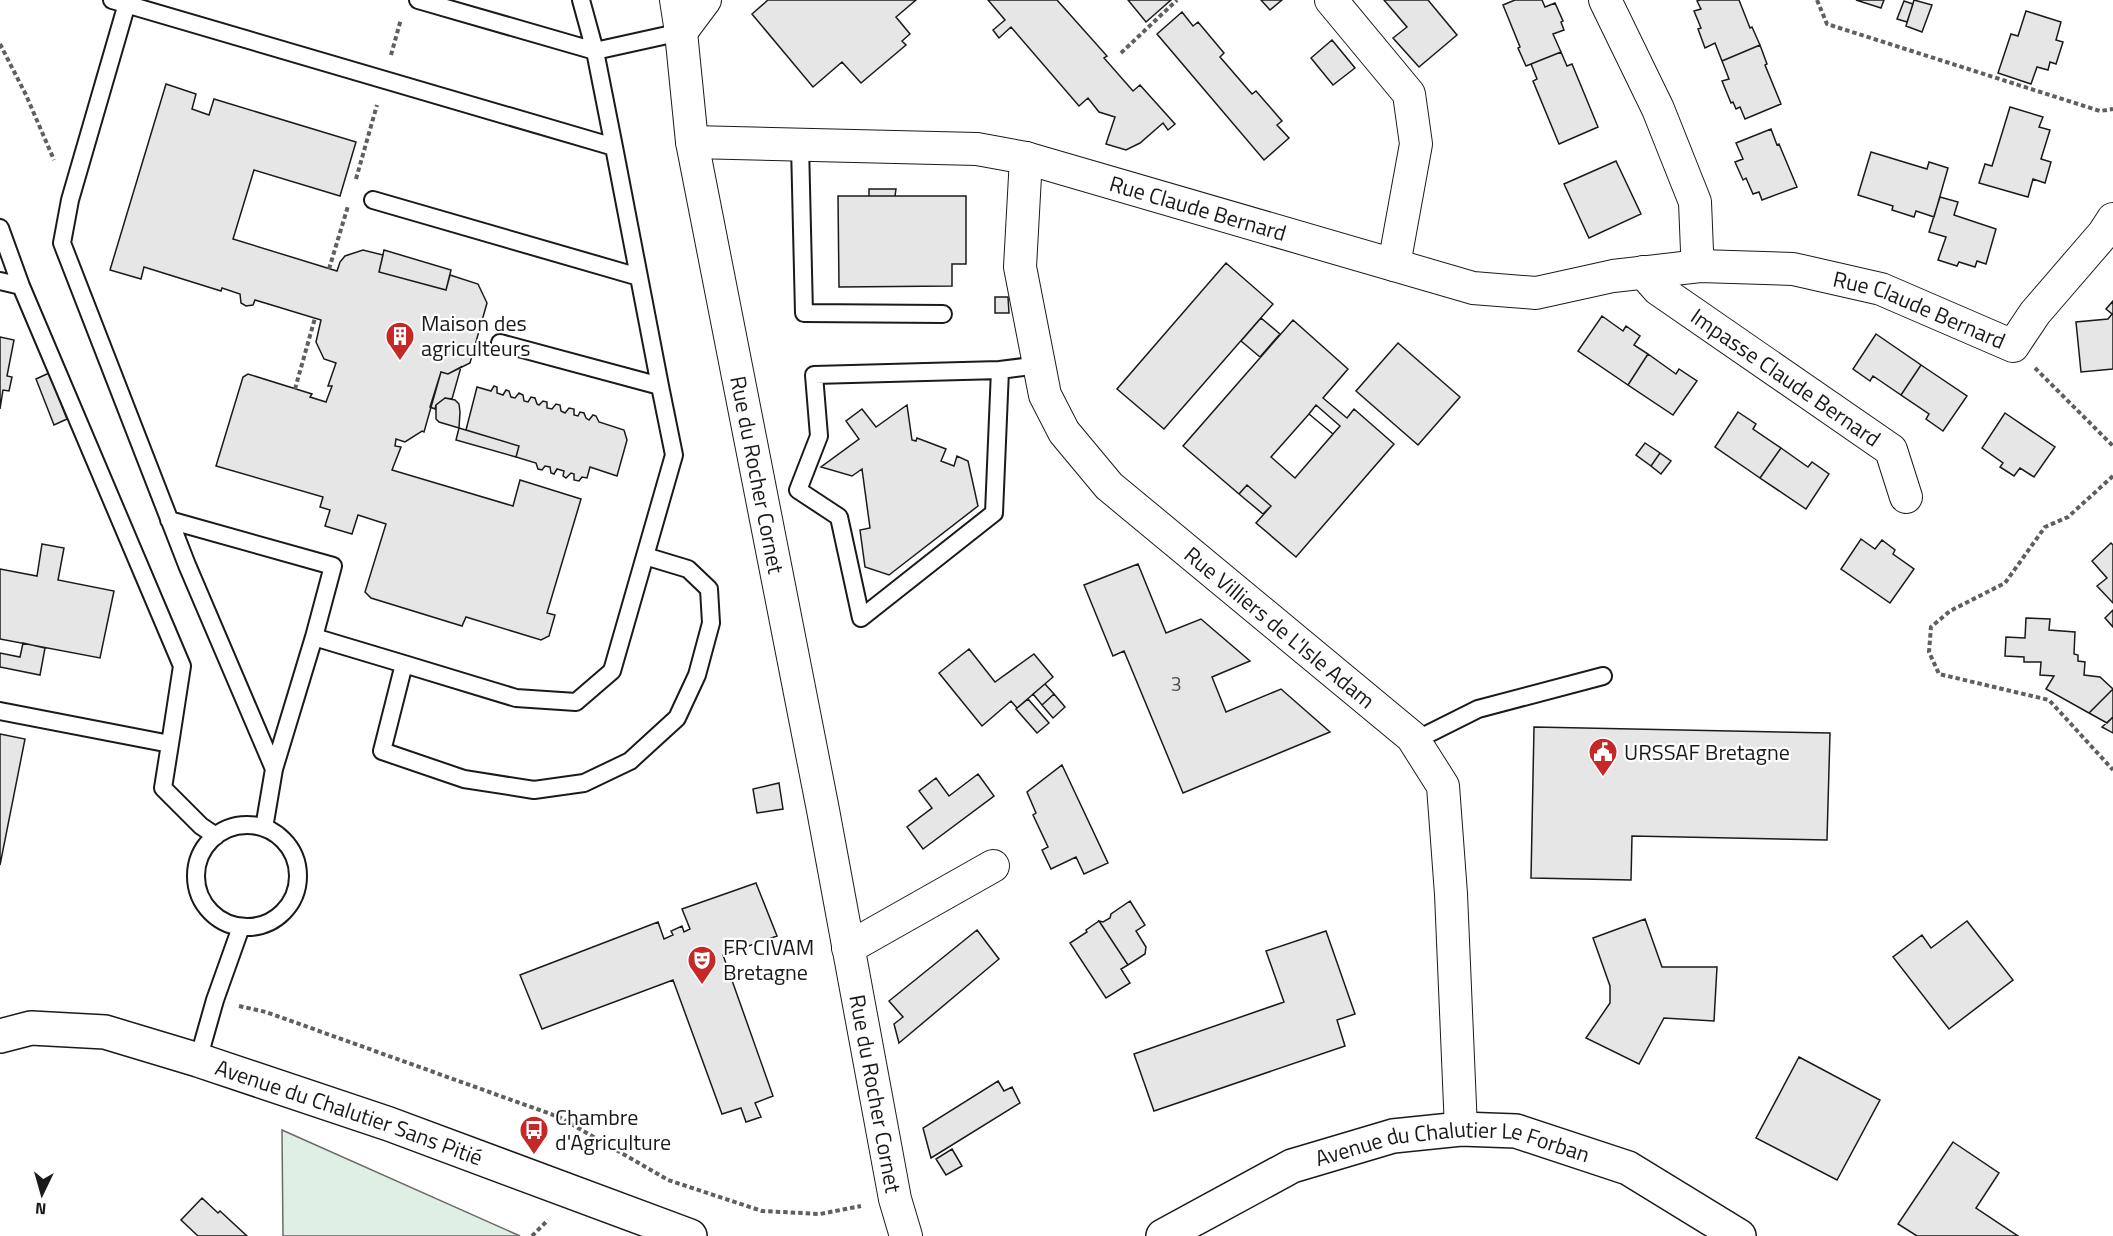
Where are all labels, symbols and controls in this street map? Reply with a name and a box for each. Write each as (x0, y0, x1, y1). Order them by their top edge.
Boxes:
street label: Rue Claude Bernard (1106, 166, 1290, 250)
street label: Rue Claude Bernard (1830, 262, 2011, 358)
street label: Impasse Claude Bernard (1684, 300, 1888, 455)
place label: Maison des agriculteurs (421, 306, 530, 365)
building icon: Maison des agriculteurs (384, 320, 416, 362)
street label: Rue du Rocher Cornet (721, 373, 793, 577)
street label: Rue Villiers de L'Isle Adam (1177, 538, 1383, 717)
house number: 3 (1170, 668, 1182, 699)
place label: URSSAF Bretagne (1624, 735, 1790, 769)
public building icon: URSSAF Bretagne (1587, 736, 1619, 778)
place label: FR CIVAM Bretagne (723, 930, 814, 989)
theatre icon: FR CIVAM Bretagne (686, 944, 718, 986)
street label: Rue du Rocher Cornet (840, 992, 911, 1196)
street label: Avenue du Chalutier Sans Pitié (211, 1050, 488, 1174)
place label: Chambre d'Agriculture (555, 1100, 671, 1159)
street label: Avenue du Chalutier Le Forban (1311, 1112, 1594, 1175)
bus stop icon: Chambre d'Agriculture (518, 1114, 550, 1156)
north arrow (12, 1164, 72, 1224)
text: N (34, 1197, 47, 1221)

